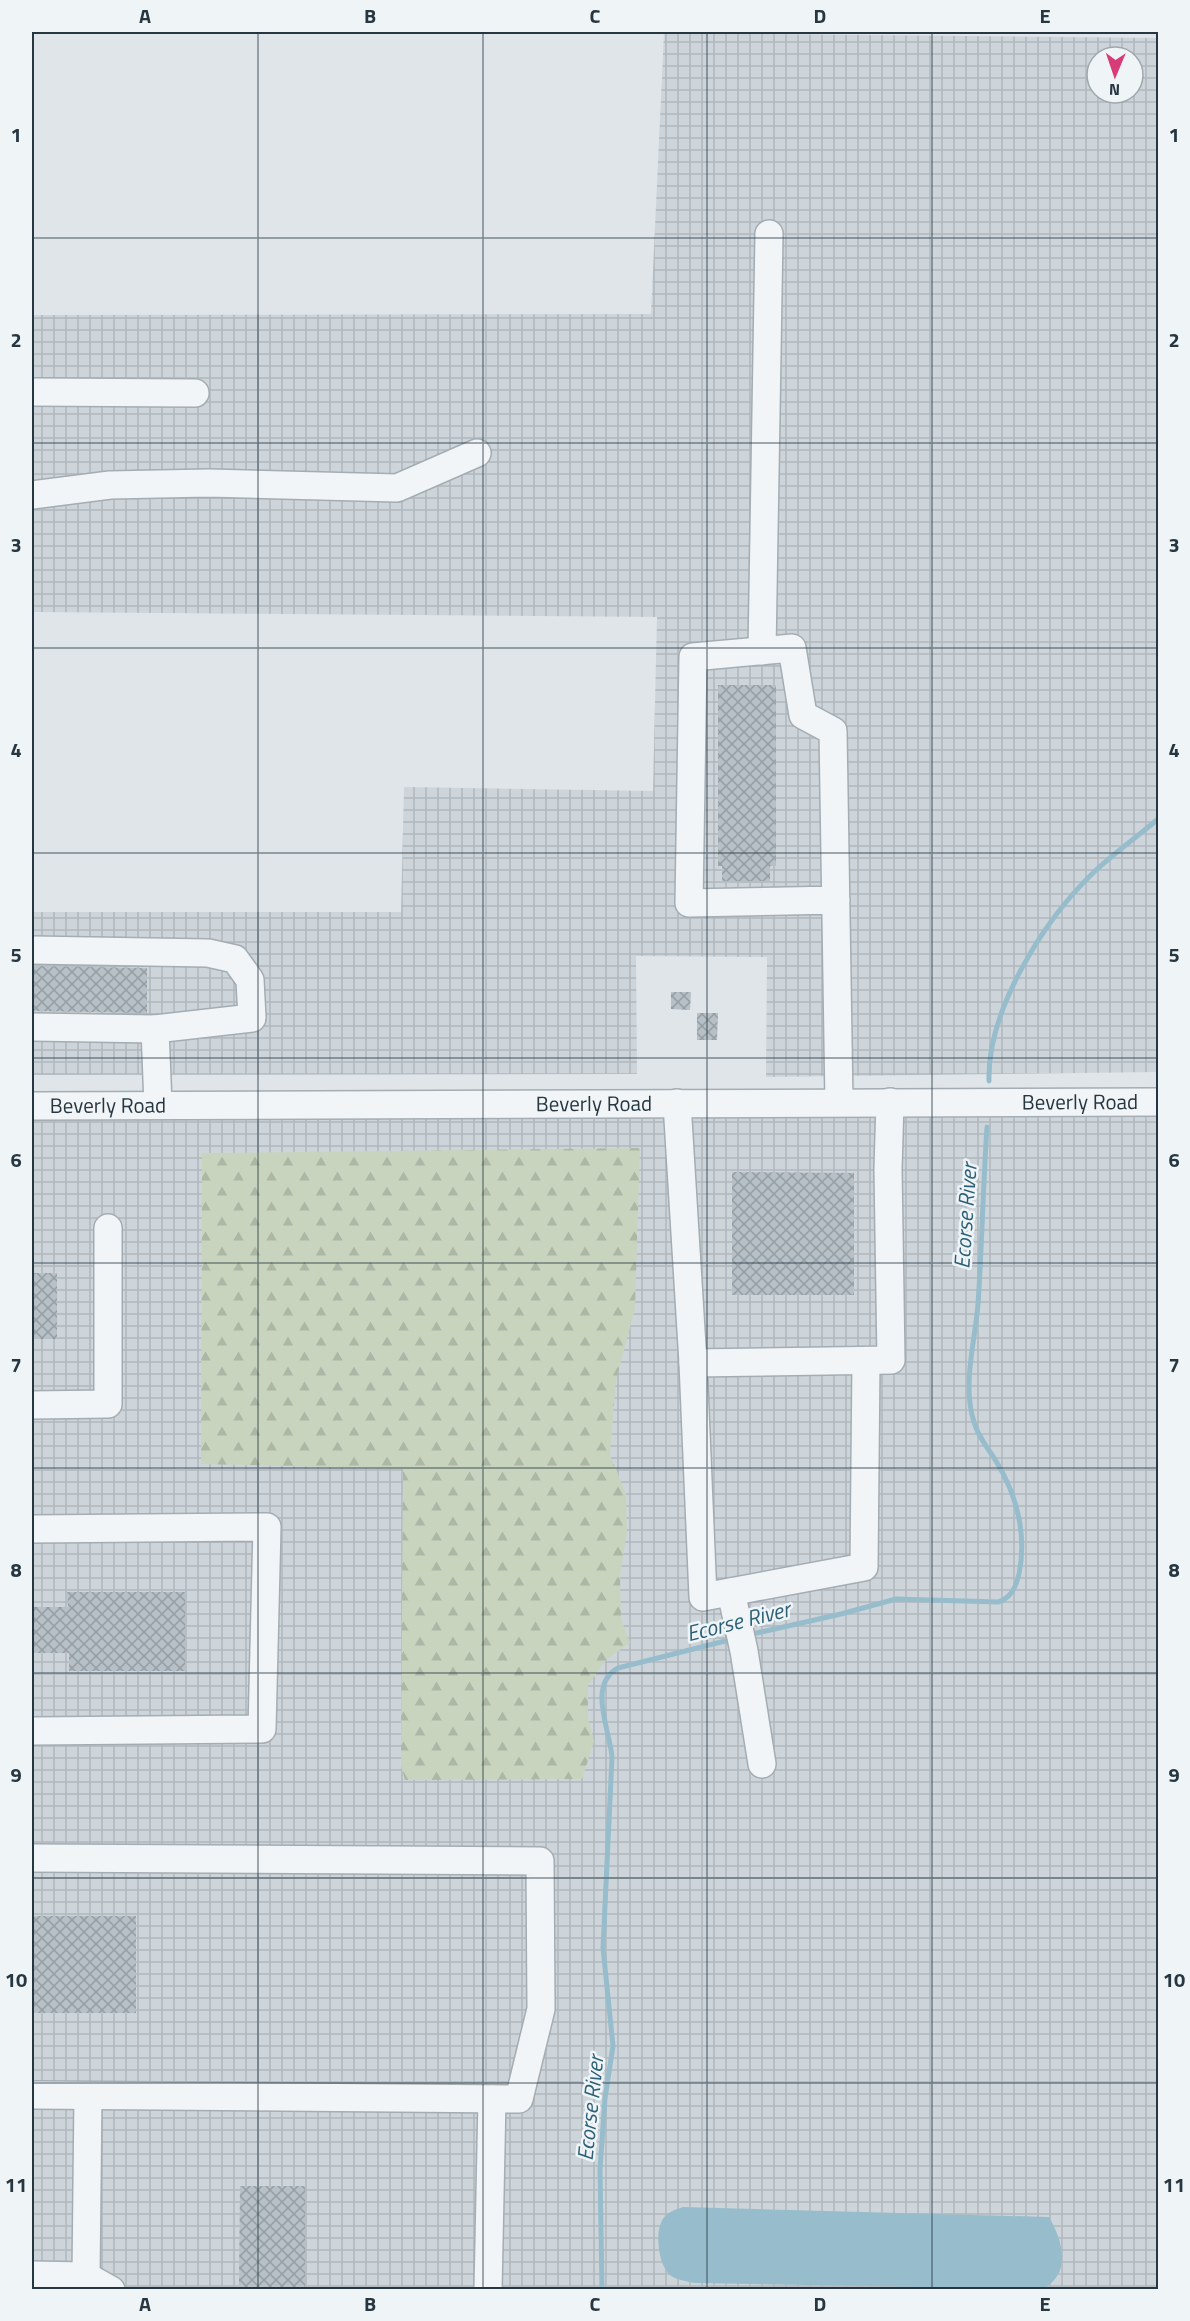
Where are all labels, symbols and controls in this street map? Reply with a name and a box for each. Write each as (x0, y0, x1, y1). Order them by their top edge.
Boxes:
text: A (139, 0, 151, 31)
text: B (364, 0, 376, 31)
text: C (590, 0, 601, 31)
text: D (814, 0, 826, 31)
text: E (1039, 0, 1051, 31)
north arrow (1085, 45, 1145, 105)
text: N (1109, 78, 1120, 102)
text: 1 (10, 119, 22, 150)
text: 1 (1168, 119, 1180, 150)
text: 2 (10, 324, 22, 355)
text: 2 (1168, 324, 1180, 355)
text: 3 (10, 529, 22, 560)
text: 3 (1168, 529, 1180, 560)
text: 4 (10, 734, 22, 765)
text: 4 (1168, 734, 1180, 765)
text: 5 (10, 939, 22, 970)
text: 5 (1168, 939, 1180, 970)
street label: Beverly Road (1022, 1085, 1138, 1117)
street label: Beverly Road (536, 1087, 652, 1119)
street label: Beverly Road (50, 1089, 166, 1121)
text: 6 (10, 1144, 22, 1175)
text: 6 (1168, 1144, 1180, 1175)
water label: Ecorse River (944, 1159, 986, 1270)
text: 7 (10, 1349, 22, 1380)
text: 7 (1168, 1349, 1180, 1380)
text: 8 (10, 1554, 22, 1585)
text: 8 (1168, 1554, 1180, 1585)
water label: Ecorse River (683, 1591, 796, 1650)
text: 9 (10, 1759, 22, 1790)
text: 9 (1168, 1759, 1180, 1790)
text: 10 (5, 1964, 27, 1995)
text: 10 (1163, 1964, 1185, 1995)
water label: Ecorse River (568, 2051, 613, 2162)
text: 11 (5, 2169, 27, 2200)
text: 11 (1163, 2169, 1185, 2200)
text: A (139, 2288, 151, 2319)
text: B (364, 2288, 376, 2319)
text: C (590, 2288, 601, 2319)
text: D (814, 2288, 826, 2319)
text: E (1039, 2288, 1051, 2319)

